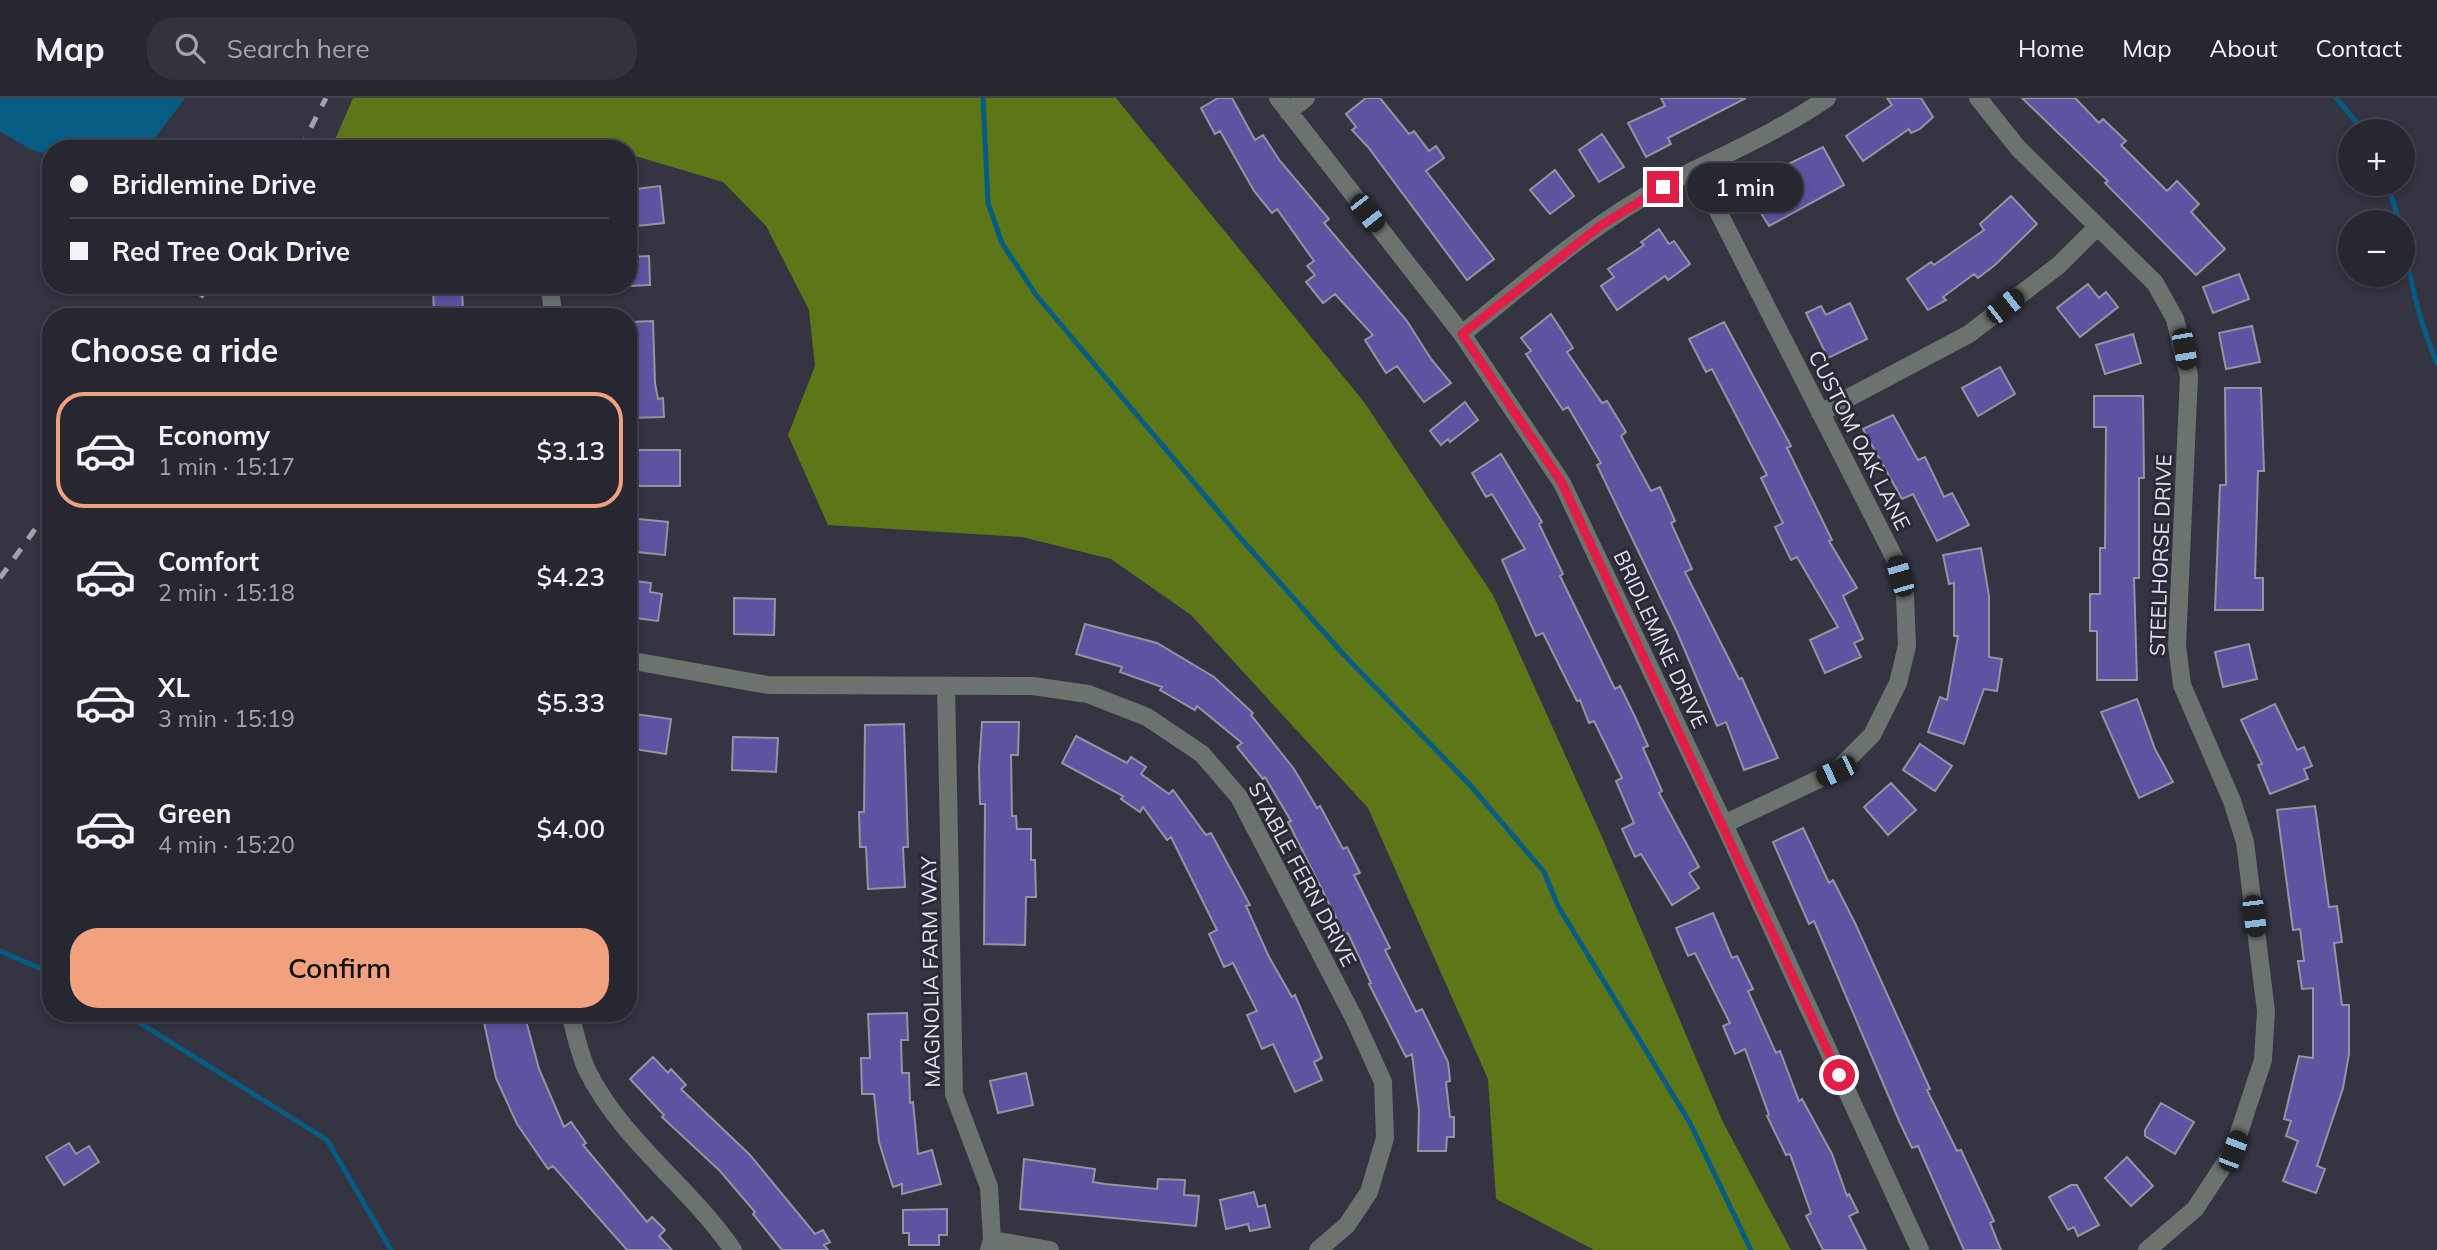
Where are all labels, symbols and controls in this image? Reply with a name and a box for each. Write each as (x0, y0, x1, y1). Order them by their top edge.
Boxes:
search box (147, 17, 637, 80)
text: Map (35, 28, 105, 69)
icon: search (171, 29, 209, 67)
text: Search here (227, 32, 370, 65)
text: Home (2018, 33, 2084, 63)
text: Map (2122, 33, 2172, 63)
text: About (2210, 33, 2278, 63)
text: Contact (2316, 33, 2402, 63)
map controls (2338, 119, 2415, 287)
button: + (2338, 119, 2415, 196)
callout: 1 min (1688, 162, 1803, 212)
text: Bridlemine Drive (112, 168, 316, 201)
route end (1647, 171, 1679, 203)
text: 1 min (1715, 173, 1775, 202)
car (1346, 190, 1389, 236)
button: − (2338, 210, 2415, 287)
text: Red Tree Oak Drive (112, 235, 350, 268)
car (1982, 285, 2029, 327)
car (2171, 326, 2198, 372)
text: Choose a ride (70, 330, 278, 370)
street label: CUSTOM OAK LANE (1803, 346, 1917, 534)
icon: car (74, 419, 137, 482)
text: Economy (158, 419, 270, 452)
text: $3.13 (536, 434, 605, 467)
text: 1 min · 15:17 (158, 452, 295, 481)
street label: STEELHORSE DRIVE (2143, 454, 2177, 656)
icon: car (74, 545, 137, 608)
text: Comfort (158, 545, 259, 578)
street label: BRIDLEMINE DRIVE (1608, 546, 1714, 732)
car (1885, 553, 1916, 599)
text: $4.23 (536, 560, 605, 593)
text: 2 min · 15:18 (158, 578, 295, 607)
icon: car (74, 671, 137, 734)
text: XL (158, 671, 190, 704)
text: $5.33 (536, 686, 605, 719)
text: 3 min · 15:19 (158, 704, 295, 733)
car (1813, 753, 1860, 789)
street label: STABLE FERN DRIVE (1243, 777, 1363, 971)
icon: car (74, 797, 137, 860)
text: Green (158, 797, 231, 830)
text: $4.00 (536, 812, 605, 845)
text: 4 min · 15:20 (158, 830, 295, 859)
street label: MAGNOLIA FARM WAY (915, 856, 945, 1088)
car (2242, 894, 2267, 938)
button: Confirm (70, 928, 609, 1008)
route start (1823, 1059, 1855, 1091)
car (2216, 1128, 2251, 1174)

